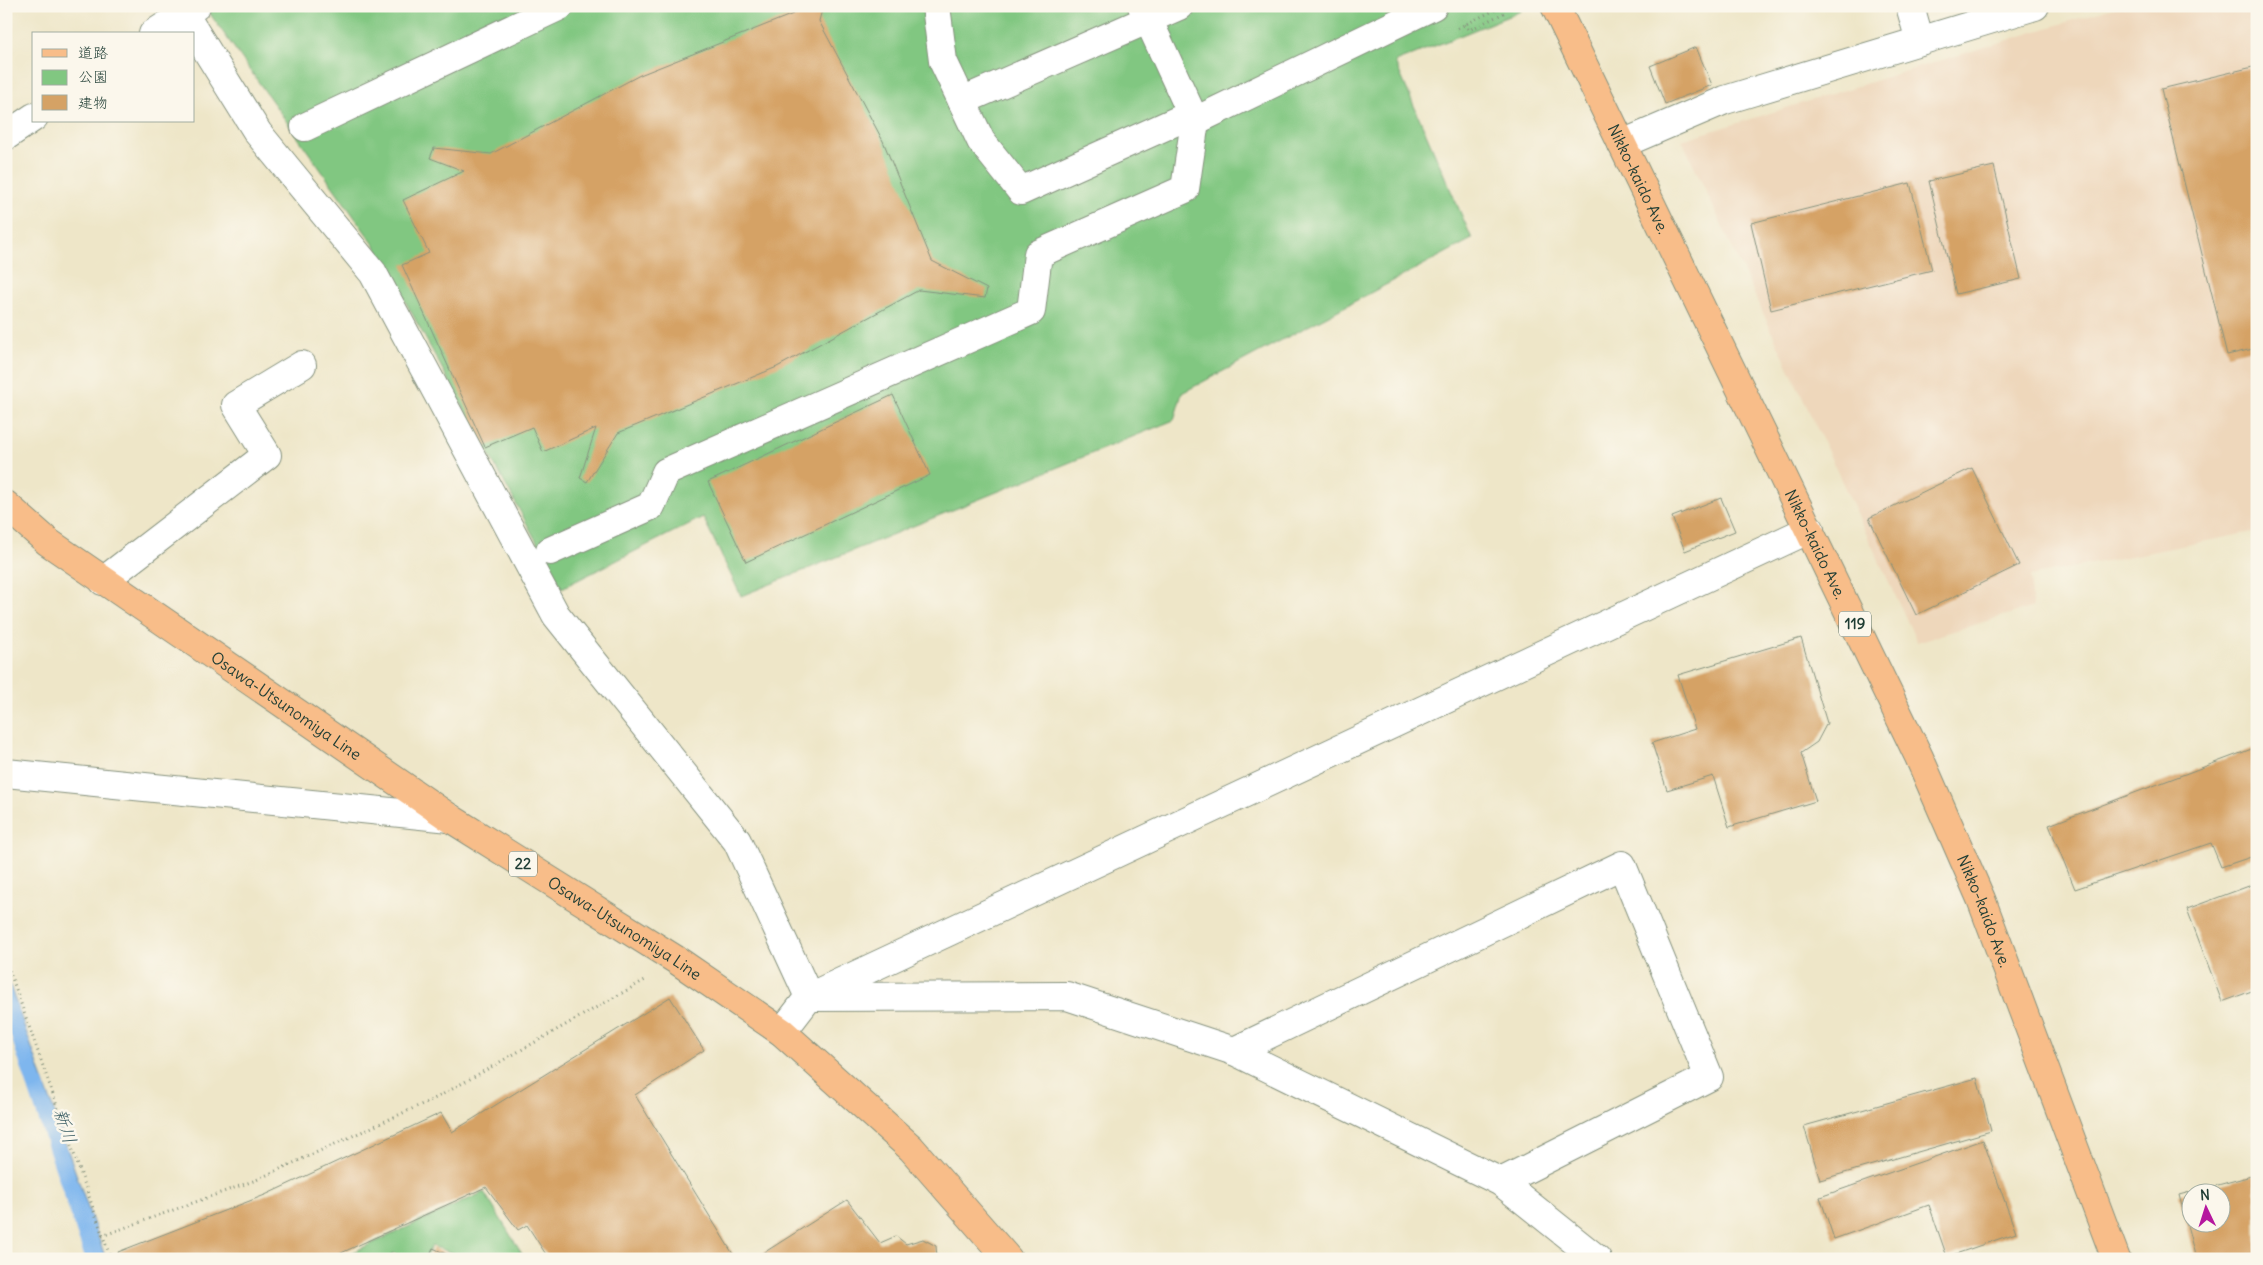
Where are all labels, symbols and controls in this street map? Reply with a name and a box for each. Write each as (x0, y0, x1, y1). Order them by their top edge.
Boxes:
legend (32, 32, 195, 122)
text: 道路 (78, 43, 108, 62)
text: 公園 (78, 67, 108, 86)
text: 建物 (78, 93, 108, 112)
street label: Nikko-kaido Ave. (1604, 121, 1674, 237)
street label: Nikko-kaido Ave. (1781, 486, 1851, 602)
road number: 119 (1839, 612, 1871, 636)
street label: Osawa-Utsunomiya Line (207, 647, 365, 764)
road number: 22 (509, 852, 537, 876)
street label: Nikko-kaido Ave. (1953, 852, 2016, 970)
street label: Osawa-Utsunomiya Line (544, 872, 705, 984)
water label: 新川 (49, 1105, 82, 1147)
north arrow (2180, 1182, 2230, 1232)
text: N (2200, 1186, 2211, 1204)

